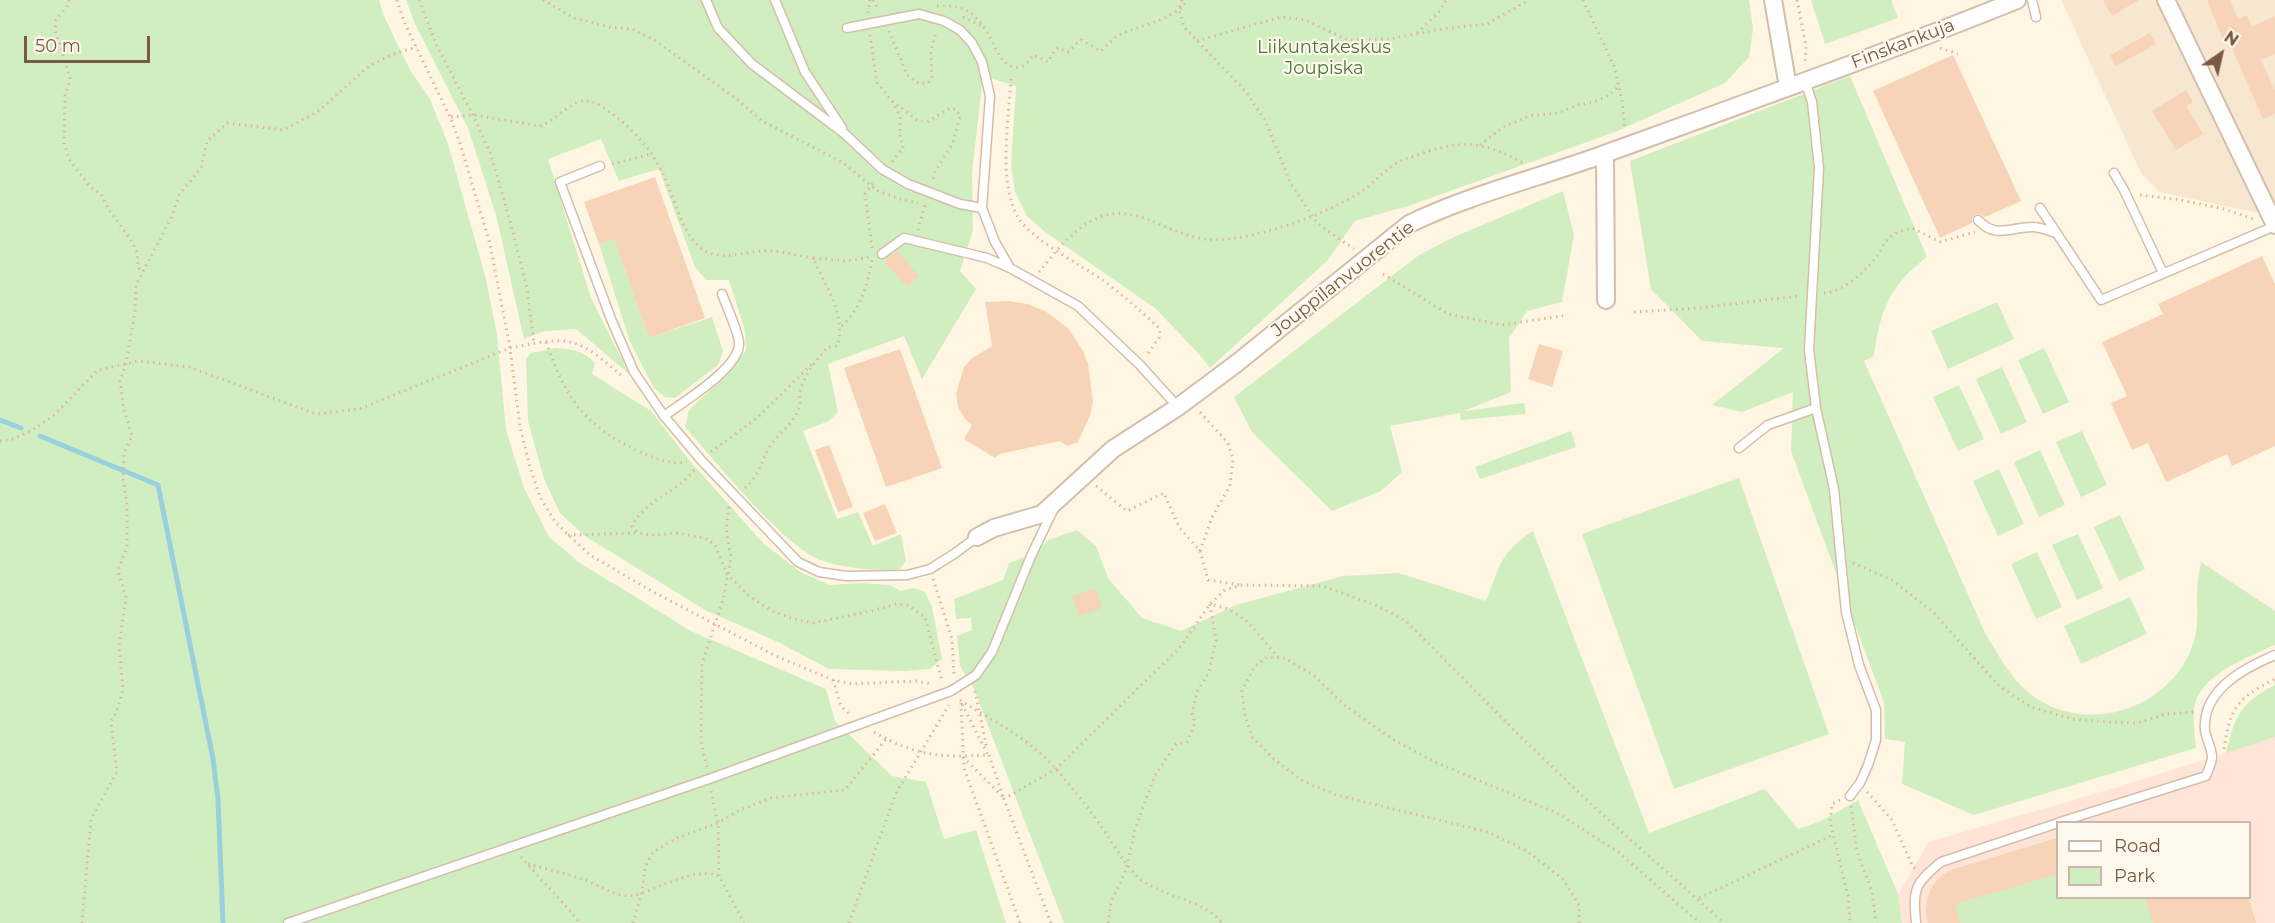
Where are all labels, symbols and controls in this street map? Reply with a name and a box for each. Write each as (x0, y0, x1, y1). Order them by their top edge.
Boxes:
street label: Finskankuja (1848, 14, 1958, 74)
scale bar (27, 24, 153, 62)
north arrow (2191, 24, 2251, 84)
text: N (2221, 27, 2242, 50)
text: 50 m (35, 35, 81, 57)
park label: Liikuntakeskus Joupiska (1257, 37, 1391, 80)
street label: Jouppilanvuorentie (1267, 217, 1419, 341)
legend (2056, 821, 2251, 899)
text: Road (2114, 835, 2161, 857)
text: Park (2114, 865, 2155, 887)

